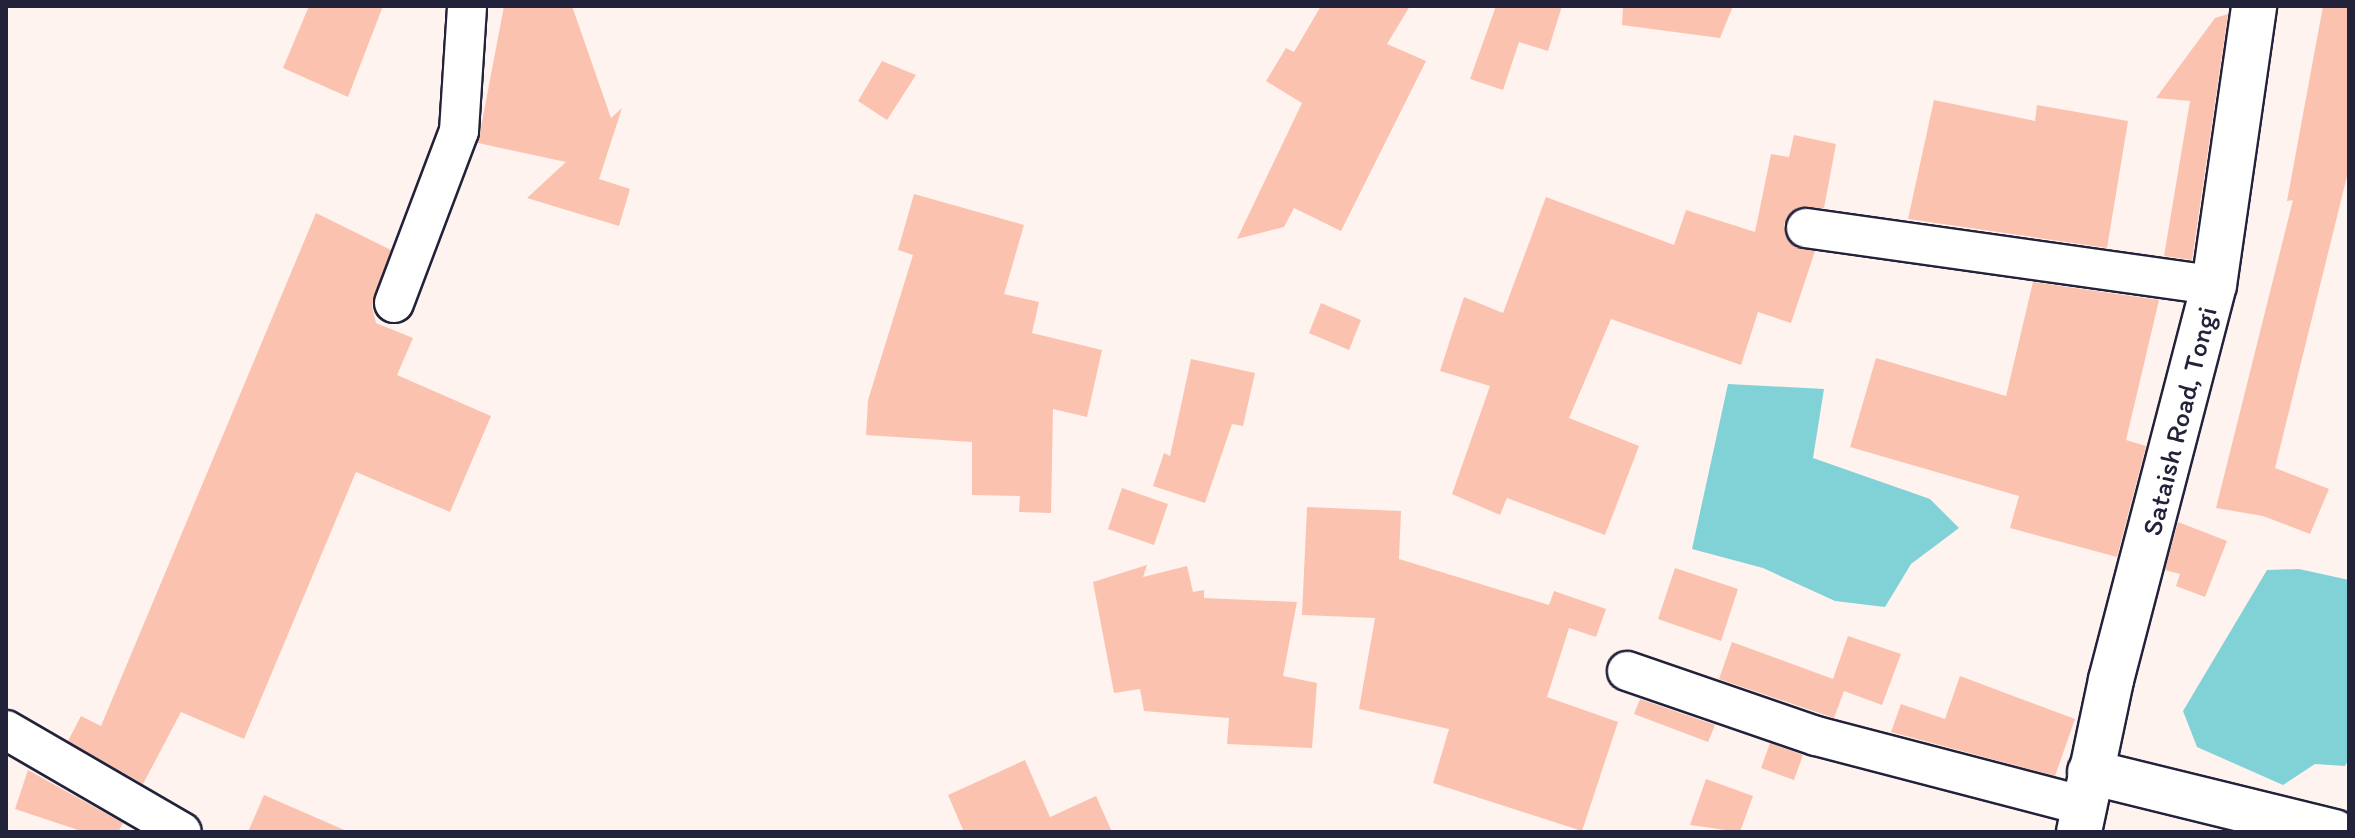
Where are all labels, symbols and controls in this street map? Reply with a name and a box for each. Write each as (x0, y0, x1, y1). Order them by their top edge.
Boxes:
street label: Sataish Road, Tongi (2135, 304, 2223, 538)

